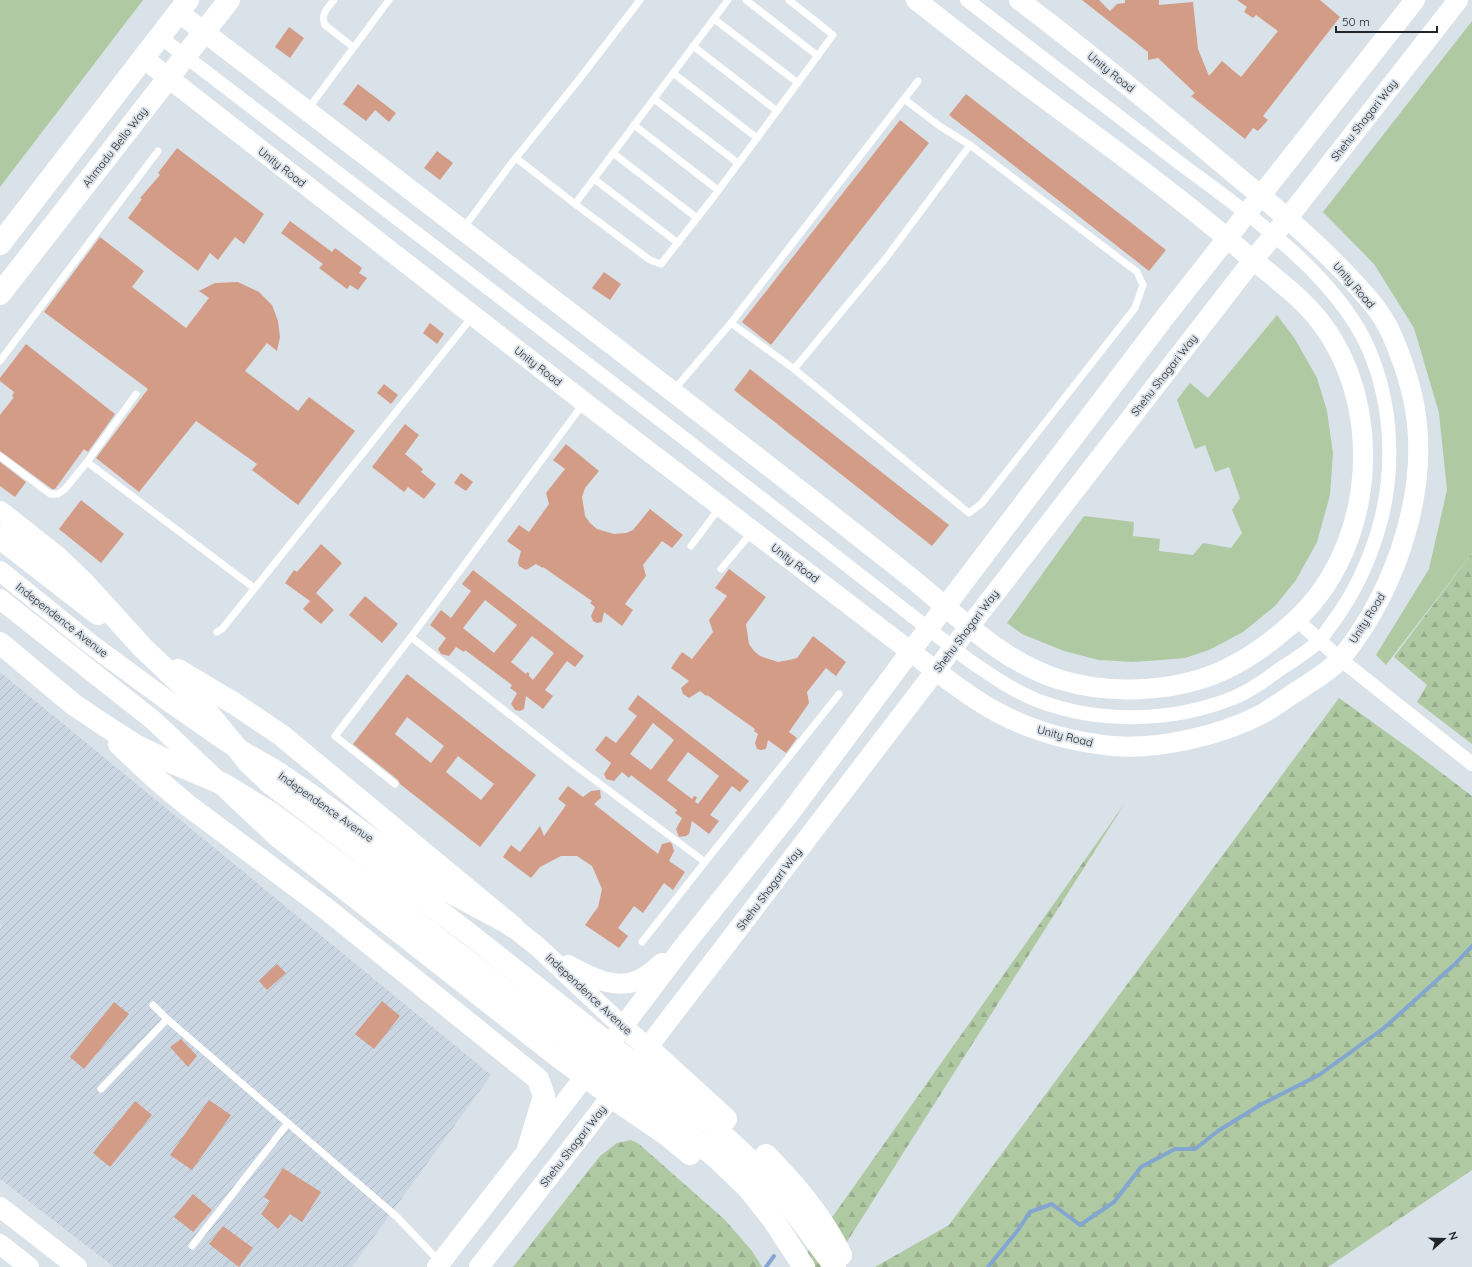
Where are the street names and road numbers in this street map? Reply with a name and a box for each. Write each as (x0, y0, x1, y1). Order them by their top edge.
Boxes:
street label: Unity Road (1085, 49, 1137, 95)
street label: Shehu Shagari Way (1328, 76, 1400, 164)
street label: Ahmadu Bello Way (79, 104, 151, 190)
street label: Unity Road (255, 144, 309, 190)
street label: Unity Road (1330, 259, 1378, 311)
street label: Shehu Shagari Way (1128, 331, 1200, 419)
street label: Unity Road (511, 343, 565, 389)
street label: Unity Road (768, 540, 822, 586)
street label: Independence Avenue (13, 580, 111, 660)
street label: Shehu Shagari Way (930, 587, 1002, 675)
street label: Unity Road (1346, 590, 1388, 646)
street label: Unity Road (1036, 722, 1094, 750)
street label: Independence Avenue (276, 769, 376, 845)
street label: Shehu Shagari Way (733, 845, 805, 933)
street label: Independence Avenue (543, 950, 635, 1038)
street label: Shehu Shagari Way (537, 1102, 609, 1190)

